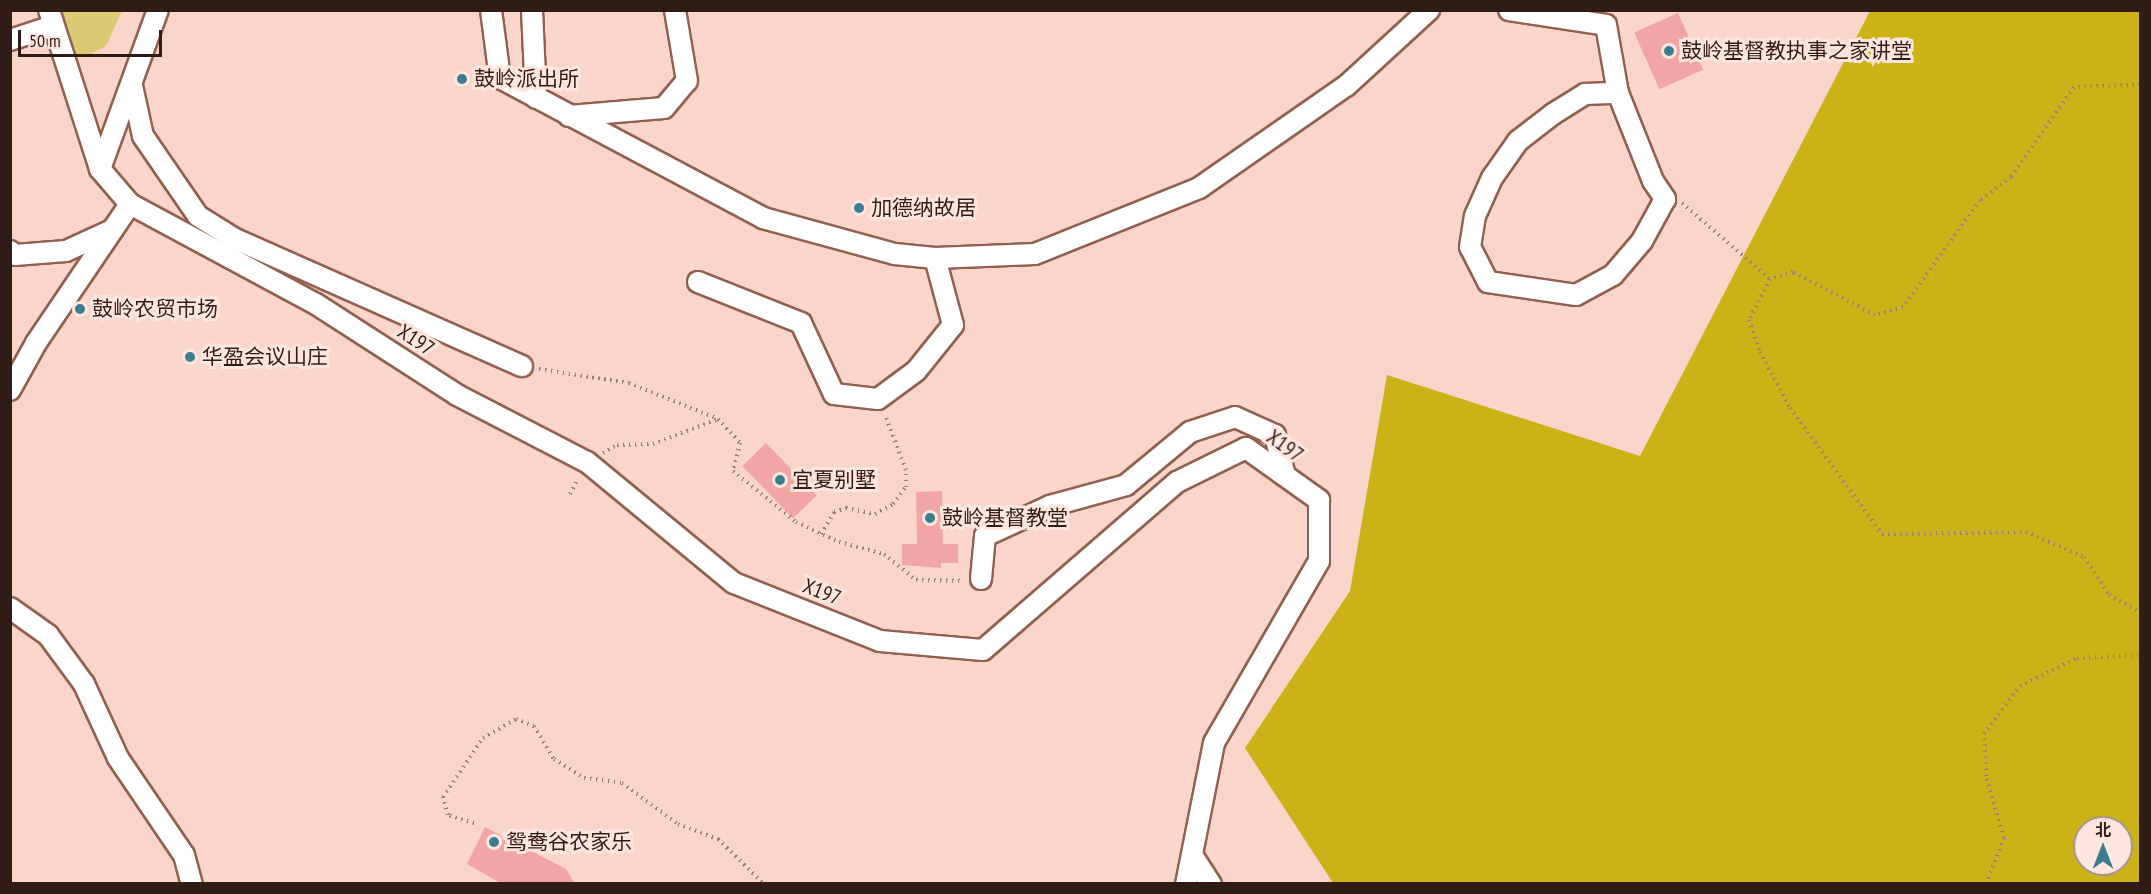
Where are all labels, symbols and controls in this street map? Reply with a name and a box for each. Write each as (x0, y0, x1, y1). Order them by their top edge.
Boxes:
scale bar (21, 18, 165, 56)
text: 50 m (29, 29, 61, 52)
place label: 鼓岭基督教执事之家讲堂 (1681, 38, 1912, 64)
marker: 鼓岭基督教执事之家讲堂 (1662, 44, 1676, 58)
place label: 鼓岭派出所 (474, 66, 579, 92)
marker: 鼓岭派出所 (455, 72, 469, 86)
place label: 加德纳故居 (871, 195, 976, 221)
marker: 加德纳故居 (852, 201, 866, 215)
place label: 鼓岭农贸市场 (92, 296, 218, 322)
marker: 鼓岭农贸市场 (73, 302, 87, 316)
street label: X197 (393, 319, 439, 361)
place label: 华盈会议山庄 (202, 344, 328, 370)
marker: 华盈会议山庄 (183, 350, 197, 364)
street label: X197 (1262, 424, 1308, 468)
place label: 宜夏别墅 (792, 467, 876, 493)
marker: 宜夏别墅 (773, 473, 787, 487)
place label: 鼓岭基督教堂 (942, 505, 1068, 531)
marker: 鼓岭基督教堂 (923, 511, 937, 525)
street label: X197 (799, 573, 845, 611)
north arrow (2073, 816, 2133, 876)
text: 北 (2095, 820, 2111, 840)
place label: 鸳鸯谷农家乐 (506, 829, 632, 855)
marker: 鸳鸯谷农家乐 (487, 835, 501, 849)

